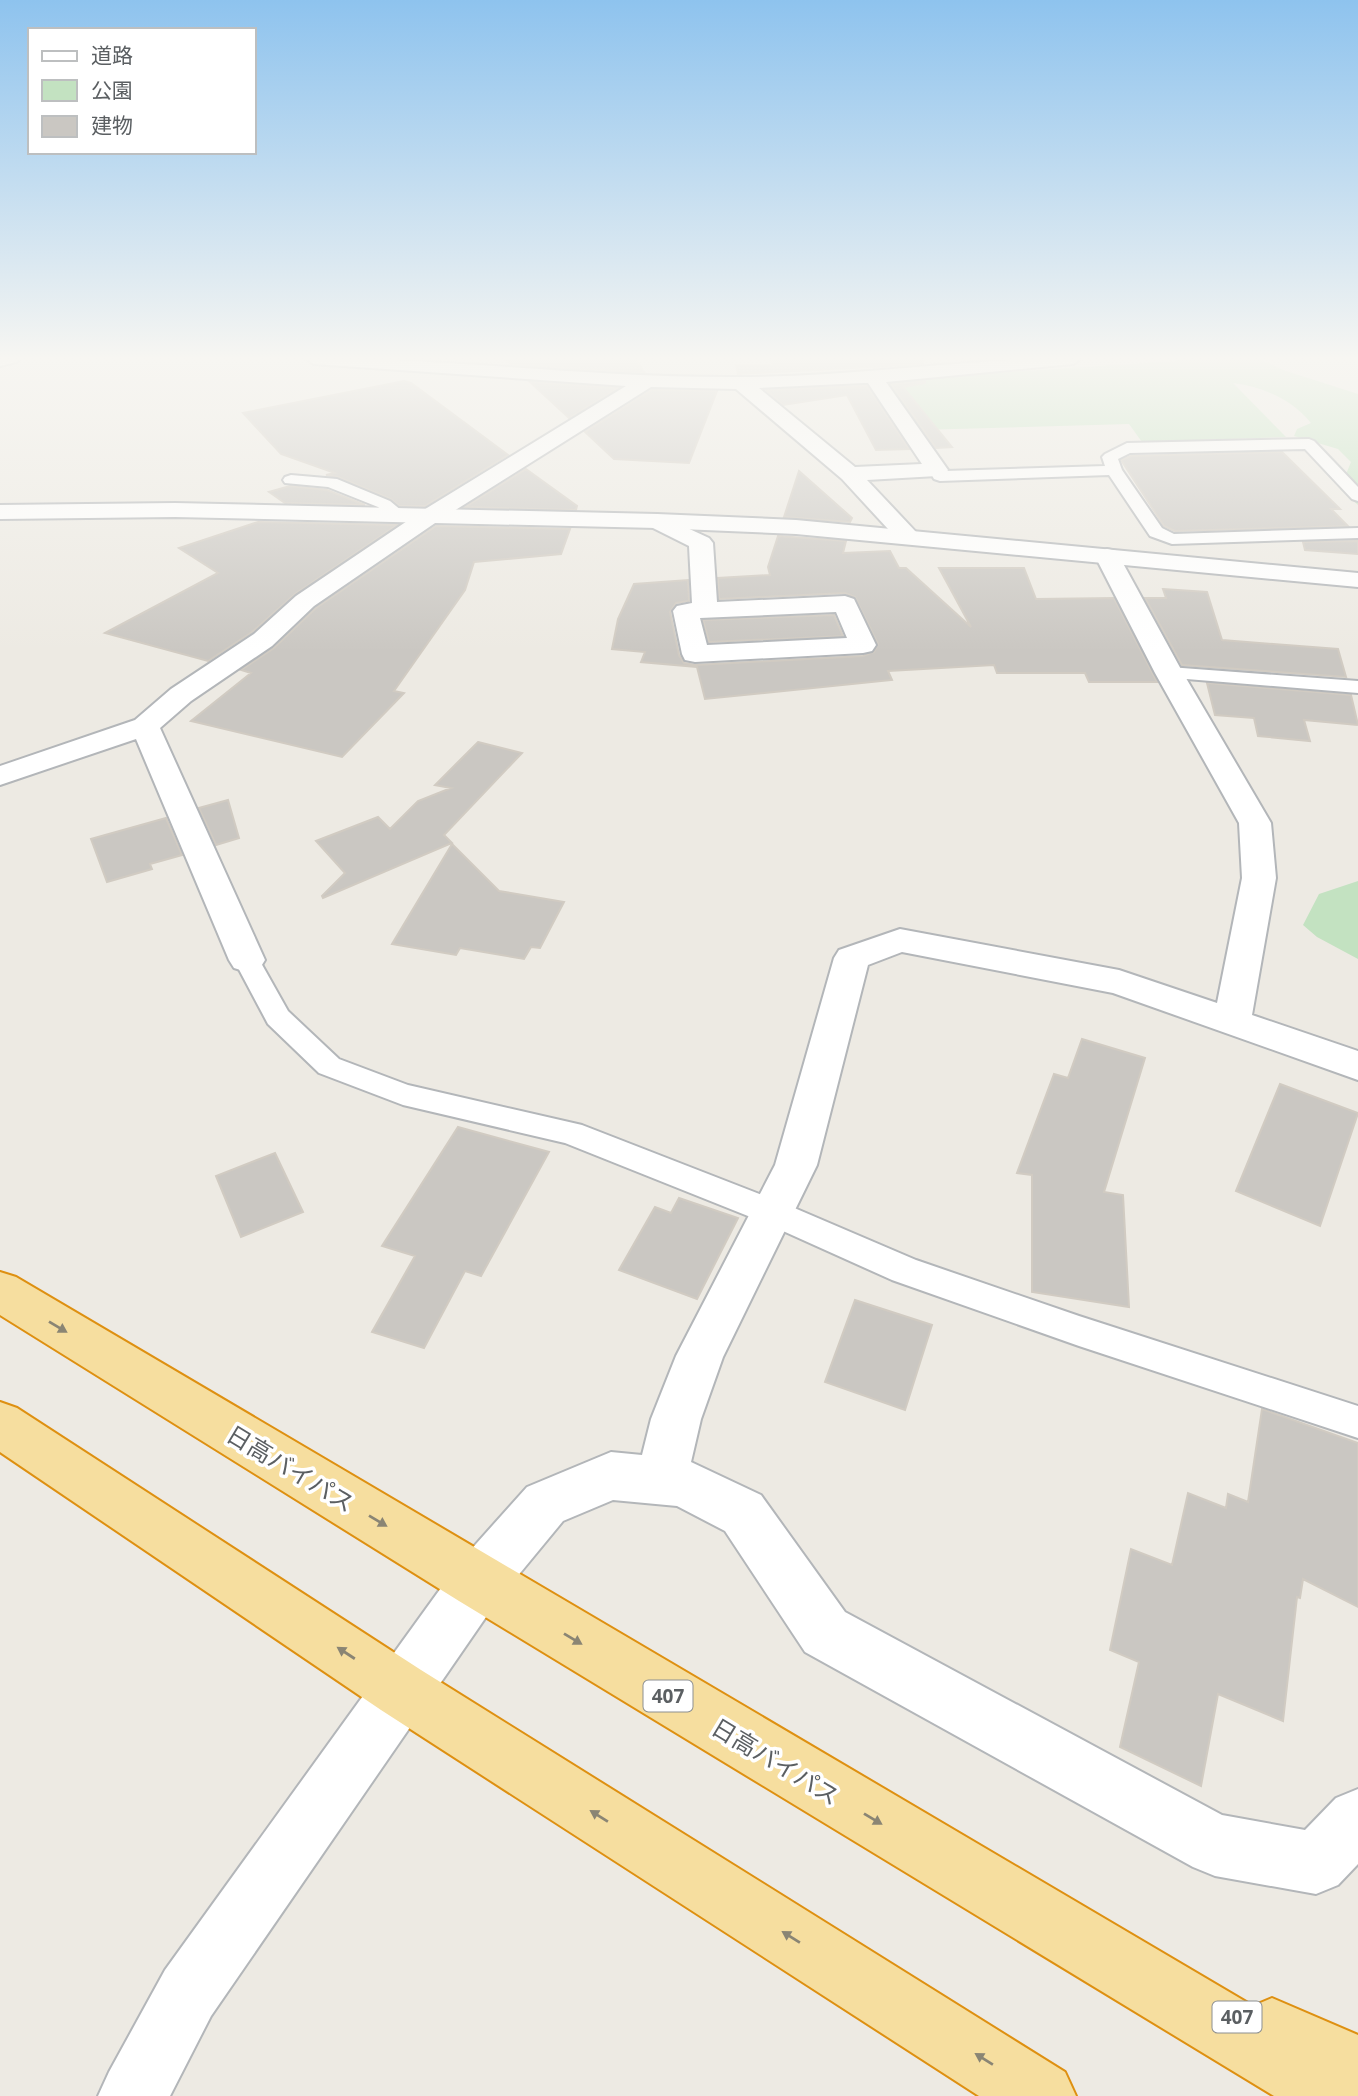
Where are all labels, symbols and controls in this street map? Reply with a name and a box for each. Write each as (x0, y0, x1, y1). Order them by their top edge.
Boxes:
legend (28, 28, 256, 154)
text: 道路 (91, 41, 133, 69)
text: 公園 (91, 76, 133, 104)
text: 建物 (91, 111, 133, 139)
one-way arrow (49, 1321, 68, 1333)
street label: 日高バイパス (221, 1417, 361, 1519)
one-way arrow (369, 1515, 388, 1528)
one-way arrow (564, 1633, 583, 1645)
one-way arrow (337, 1646, 355, 1660)
road number: 407 (644, 1680, 692, 1712)
street label: 日高バイパス (706, 1710, 846, 1812)
one-way arrow (590, 1809, 609, 1822)
one-way arrow (864, 1813, 883, 1825)
one-way arrow (782, 1931, 801, 1944)
road number: 407 (1212, 2002, 1262, 2033)
one-way arrow (974, 2053, 993, 2066)

